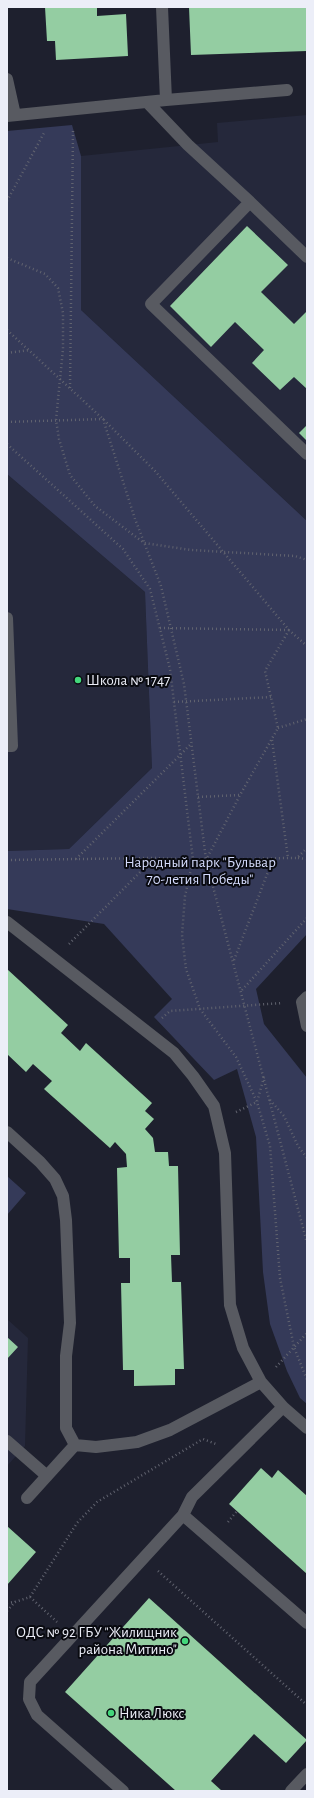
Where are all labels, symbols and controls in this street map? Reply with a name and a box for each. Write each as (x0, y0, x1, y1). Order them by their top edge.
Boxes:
place label: Школа № 1747 (86, 673, 170, 688)
marker: Школа № 1747 (73, 675, 83, 685)
park label: Народный парк "Бульвар 70-летия Победы" (124, 855, 276, 887)
place label: ОДС № 92 ГБУ "Жилищник района Митино" (16, 1625, 177, 1657)
marker: ОДС № 92 ГБУ "Жилищник района Митино" (180, 1636, 190, 1646)
place label: Ника Люкс (119, 1706, 185, 1721)
marker: Ника Люкс (106, 1708, 116, 1718)

